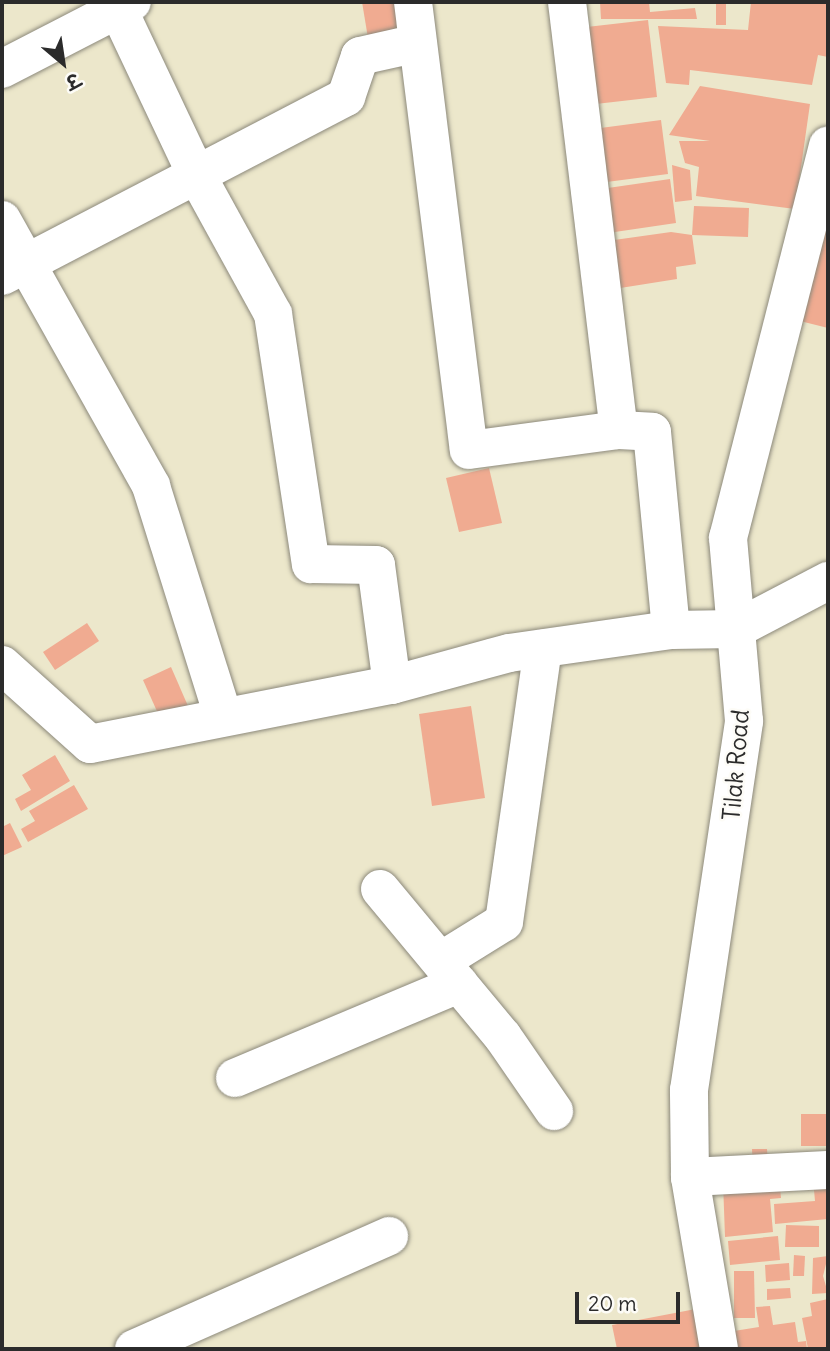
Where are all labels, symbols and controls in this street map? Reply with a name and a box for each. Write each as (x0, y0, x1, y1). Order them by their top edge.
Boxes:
north arrow (28, 28, 98, 98)
text: उ (62, 68, 85, 95)
street label: Tilak Road (717, 708, 755, 822)
scale bar (578, 1278, 683, 1322)
text: 20 m (588, 1290, 637, 1317)

